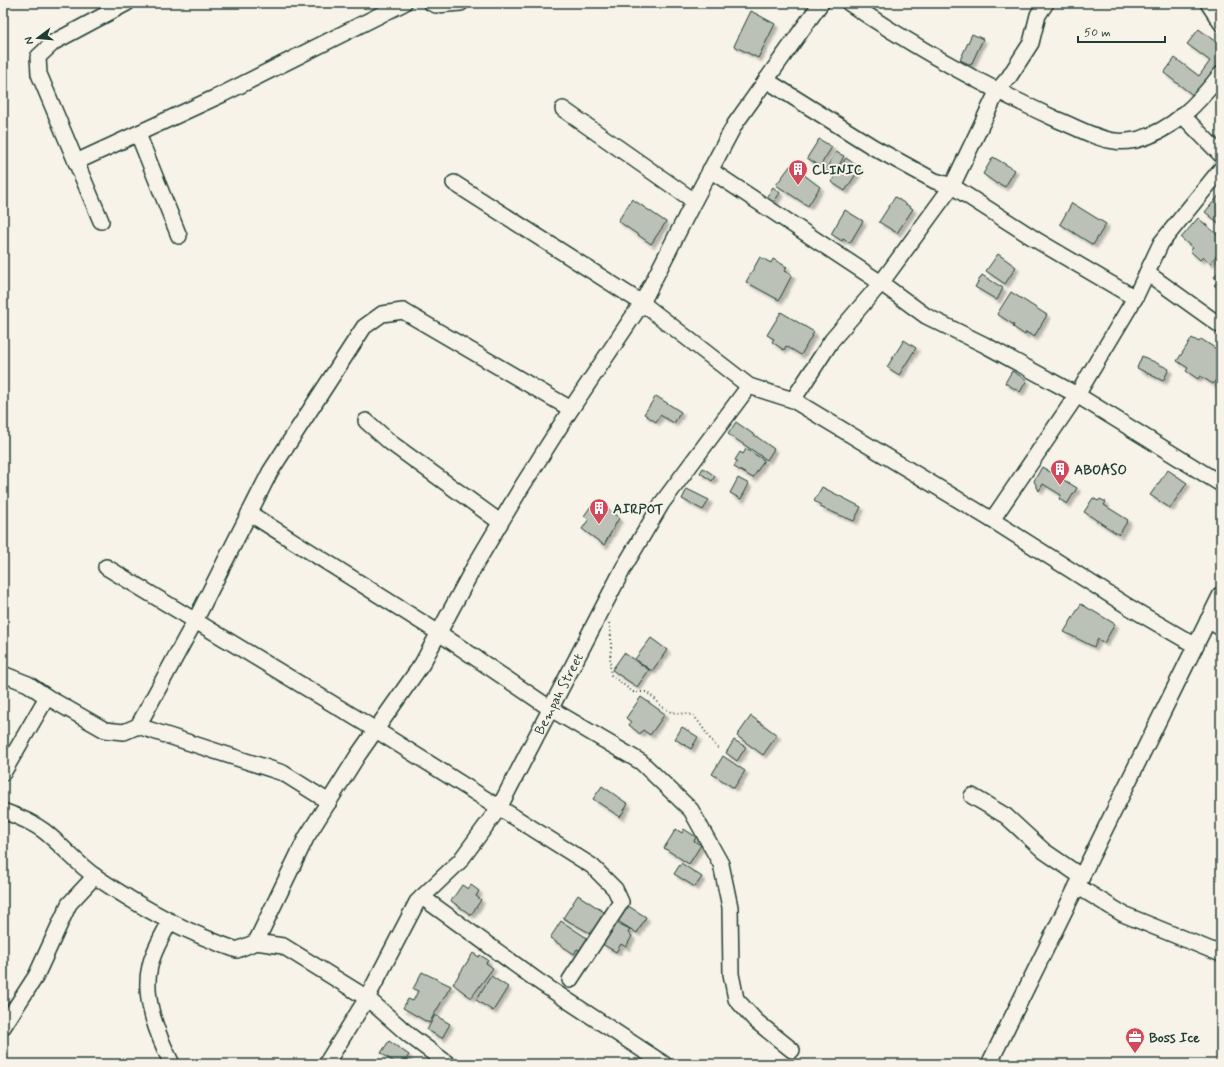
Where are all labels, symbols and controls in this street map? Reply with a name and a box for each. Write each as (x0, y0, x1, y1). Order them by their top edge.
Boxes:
north arrow (18, 18, 58, 58)
scale bar (1078, 18, 1165, 44)
text: 50 m (1084, 25, 1111, 41)
text: N (22, 35, 37, 46)
building icon: CLINIC (787, 158, 809, 186)
place label: CLINIC (812, 161, 864, 179)
building icon: ABOASO (1049, 458, 1071, 486)
place label: ABOASO (1074, 461, 1127, 479)
building icon: AIRPOT (588, 497, 610, 525)
place label: AIRPOT (613, 500, 664, 518)
street label: Bempah Street (531, 650, 588, 738)
office icon: Boss Ice (1124, 1026, 1146, 1054)
place label: Boss Ice (1149, 1029, 1200, 1047)

